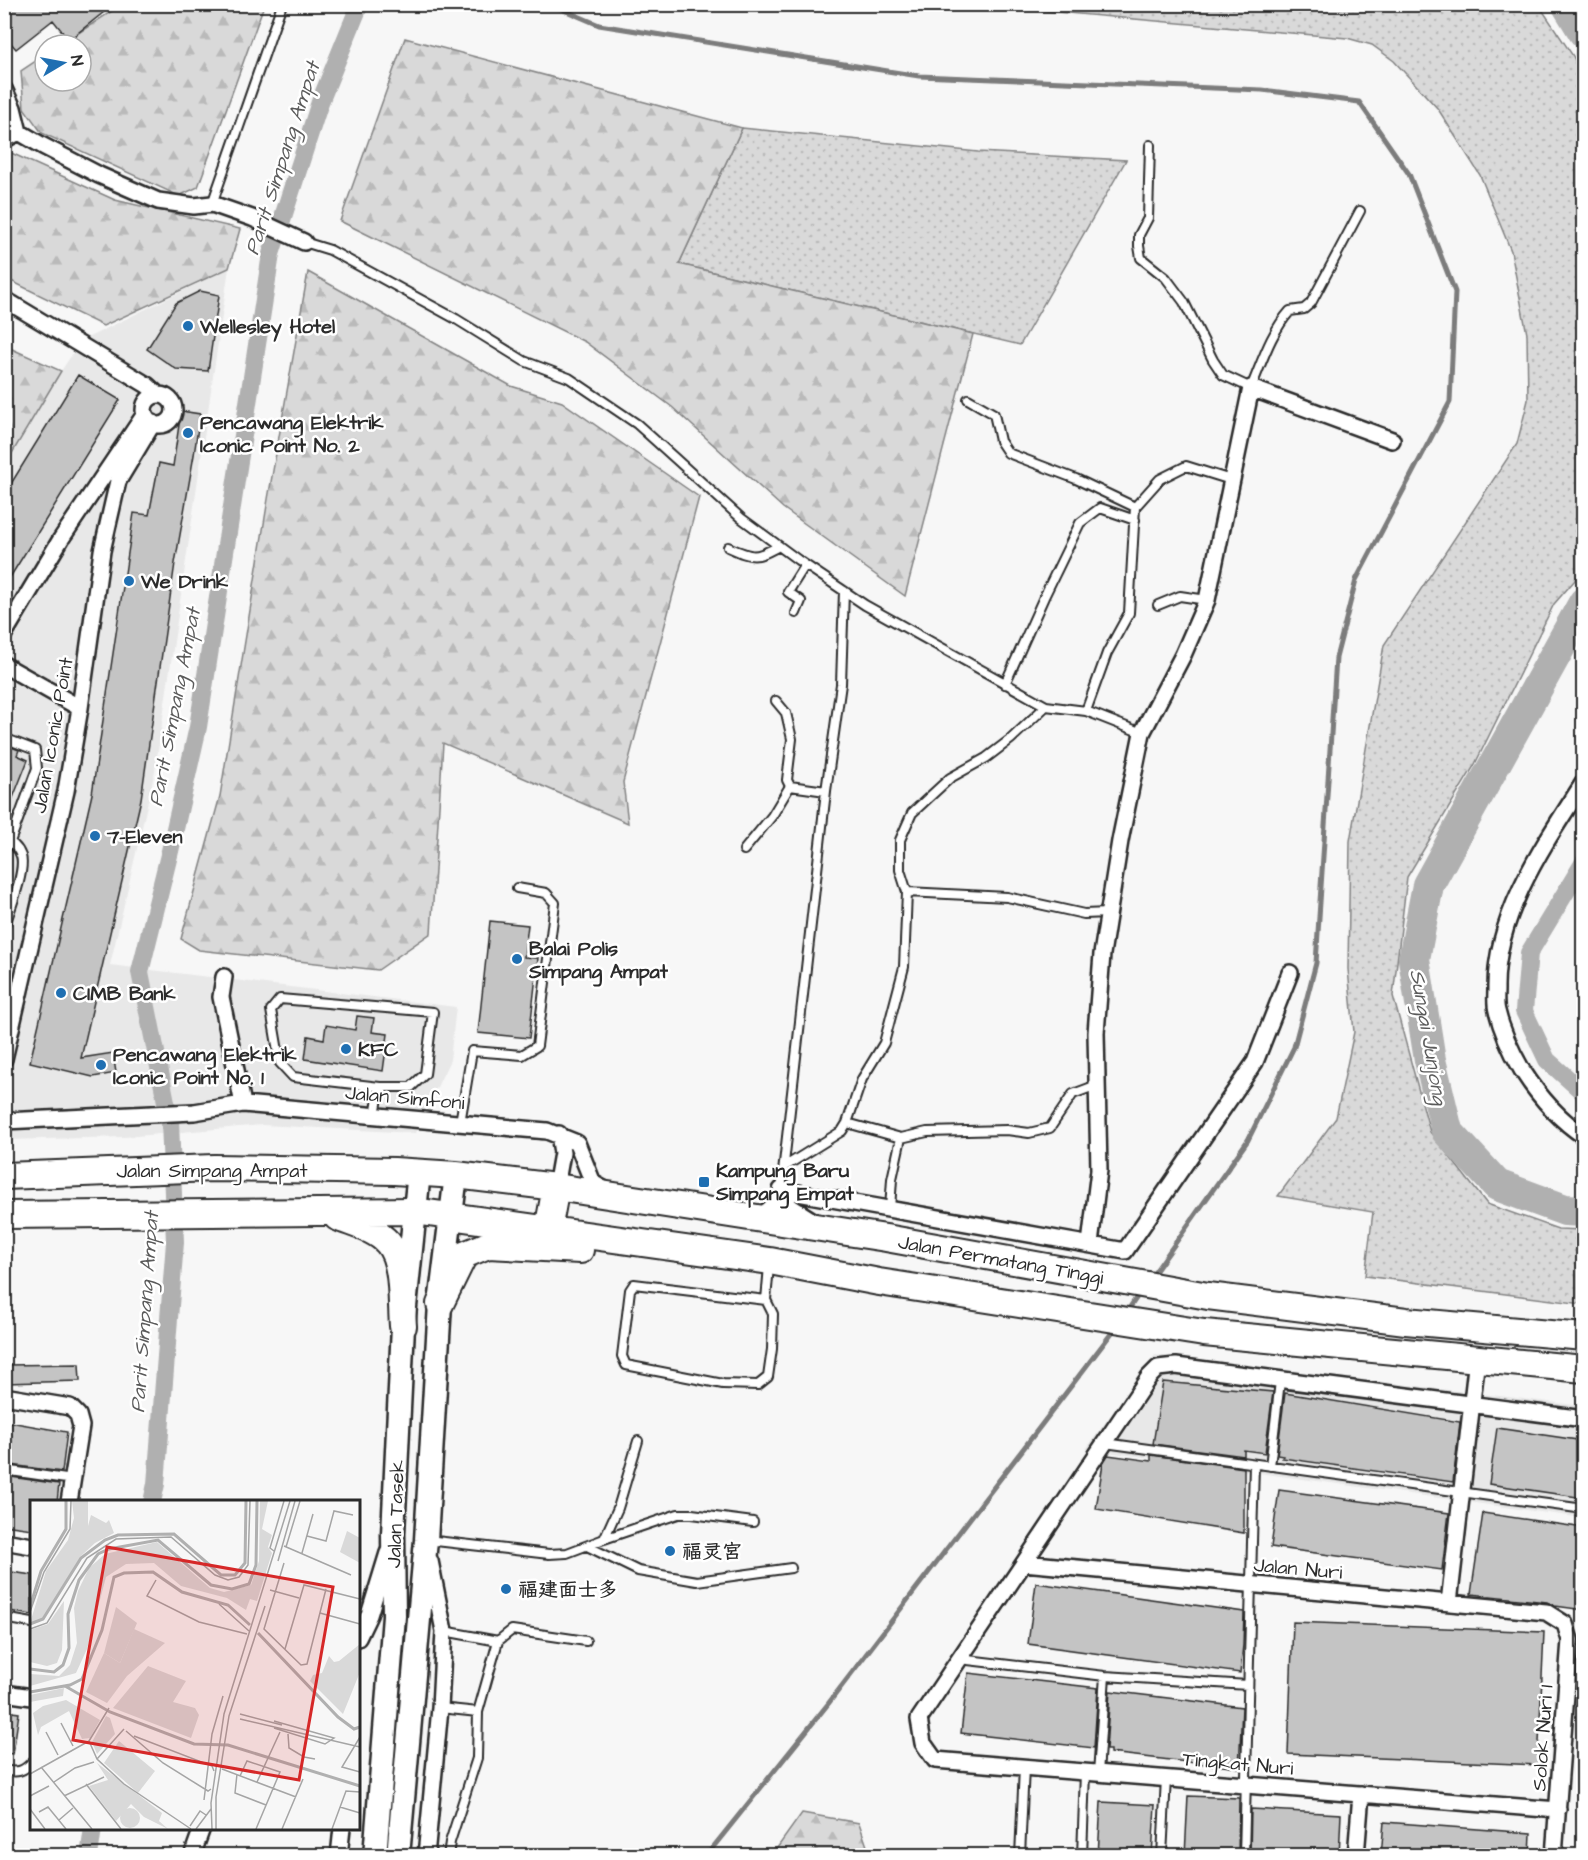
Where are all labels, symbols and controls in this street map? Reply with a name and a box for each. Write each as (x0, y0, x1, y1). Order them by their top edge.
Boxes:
north arrow (33, 33, 93, 93)
text: N (65, 54, 88, 67)
water label: Parit Simpang Ampat (238, 55, 329, 259)
place label: Wellesley Hotel (199, 313, 335, 342)
marker: Wellesley Hotel (181, 319, 195, 333)
place label: Pencawang Elektrik Iconic Point No. 2 (200, 409, 384, 460)
marker: Pencawang Elektrik Iconic Point No. 2 (181, 426, 195, 440)
place label: We Drink (140, 568, 229, 596)
marker: We Drink (122, 574, 136, 588)
water label: Parit Simpang Ampat (141, 603, 209, 809)
street label: Jalan Iconic Point (25, 655, 80, 815)
place label: 7-Eleven (106, 823, 183, 851)
marker: 7-Eleven (88, 829, 102, 843)
place label: Balai Polis Simpang Ampat (528, 935, 669, 987)
marker: Balai Polis Simpang Ampat (510, 952, 524, 966)
water label: Sungai Junjong (1401, 967, 1455, 1108)
place label: CIMB Bank (73, 980, 176, 1008)
marker: CIMB Bank (54, 986, 68, 1000)
place label: KFC (358, 1036, 399, 1064)
place label: Pencawang Elektrik Iconic Point No. 1 (113, 1041, 297, 1092)
marker: KFC (339, 1042, 353, 1056)
marker: Pencawang Elektrik Iconic Point No. 1 (94, 1058, 108, 1072)
street label: Jalan Simfoni (344, 1079, 466, 1117)
street label: Jalan Simpang Ampat (117, 1157, 307, 1186)
place label: Kampung Baru Simpang Empat (715, 1157, 855, 1209)
marker: Kampung Baru Simpang Empat (697, 1175, 711, 1189)
water label: Parit Simpang Ampat (123, 1208, 167, 1414)
street label: Jalan Permatang Tinggi (896, 1228, 1106, 1293)
street label: Jalan Tasek (380, 1460, 412, 1568)
inset map (30, 1500, 360, 1830)
place label: 福灵宫 (682, 1538, 742, 1566)
marker: 福灵宫 (663, 1544, 677, 1558)
street label: Jalan Nuri (1252, 1551, 1343, 1587)
place label: 福建面士多 (518, 1576, 618, 1604)
marker: 福建面士多 (499, 1582, 513, 1596)
street label: Solok Nuri 1 (1525, 1684, 1561, 1792)
street label: Tingkat Nuri (1181, 1745, 1294, 1784)

